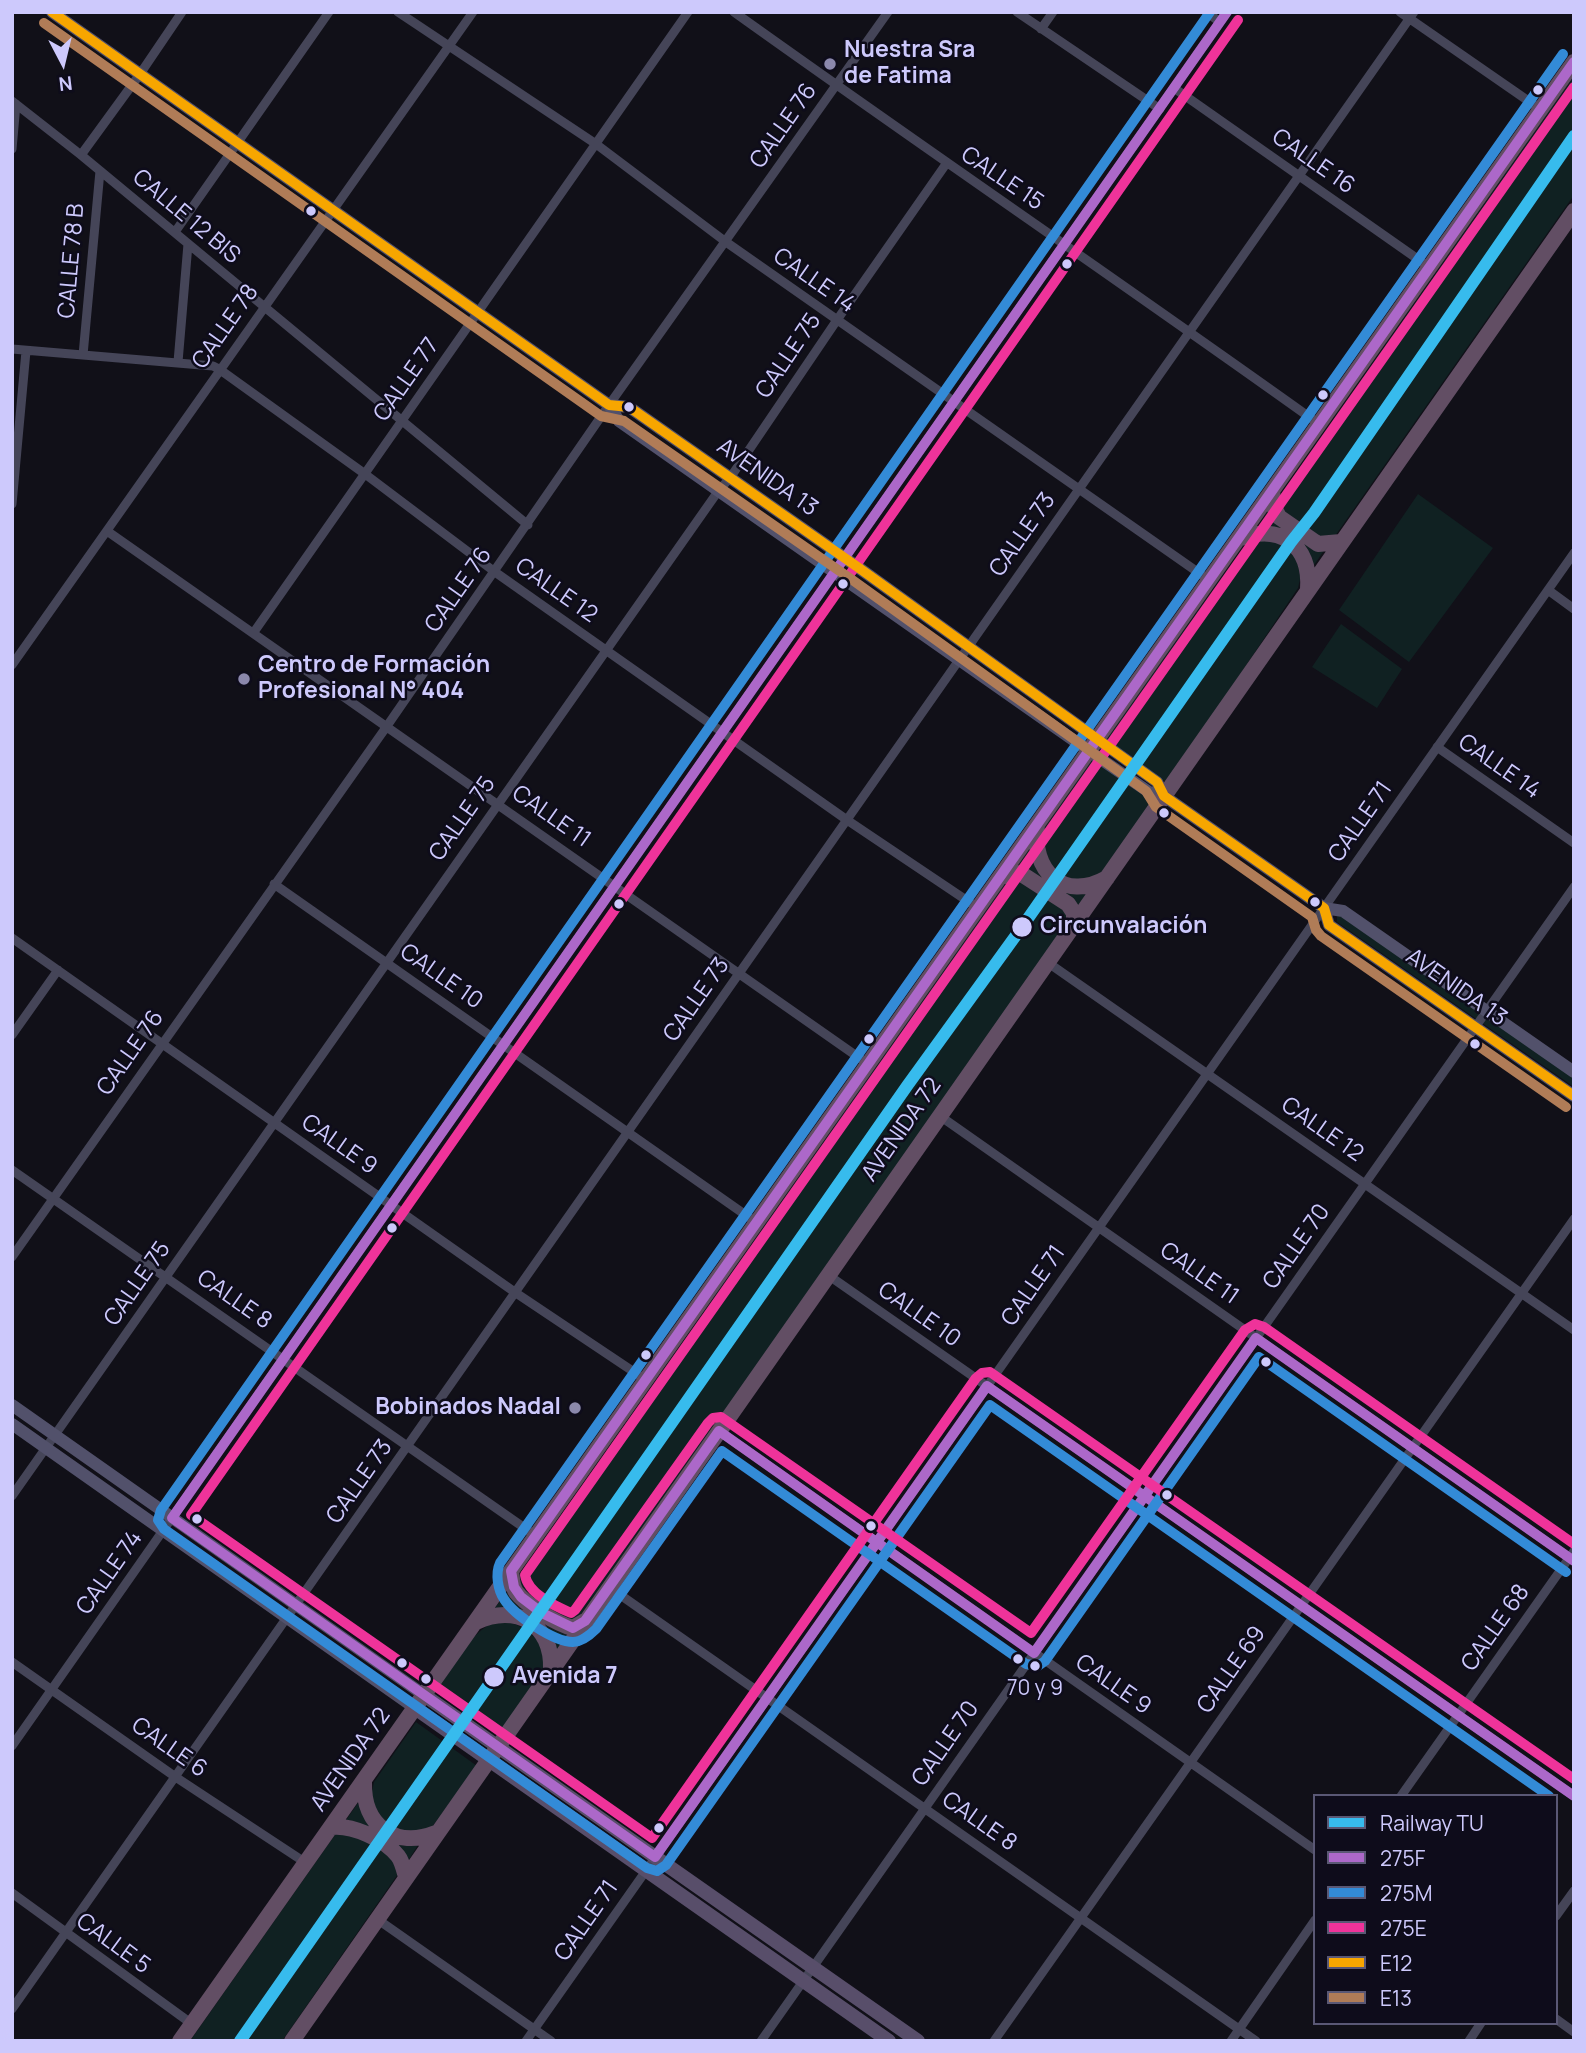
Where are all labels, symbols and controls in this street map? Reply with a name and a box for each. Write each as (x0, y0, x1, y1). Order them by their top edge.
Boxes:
north arrow (28, 28, 98, 98)
place label: Nuestra Sra de Fatima (844, 37, 975, 91)
marker: Nuestra Sra de Fatima (822, 56, 838, 72)
text: N (57, 70, 74, 98)
street label: CALLE 76 (745, 78, 823, 174)
unlabelled marker (1531, 83, 1545, 97)
street label: CALLE 16 (1266, 123, 1360, 201)
street label: CALLE 15 (955, 141, 1049, 217)
street label: CALLE 12 BIS (127, 164, 245, 270)
street label: CALLE 78 B (53, 202, 91, 320)
unlabelled marker (304, 204, 318, 218)
street label: CALLE 14 (767, 243, 861, 319)
unlabelled marker (1060, 257, 1074, 271)
street label: CALLE 78 (187, 279, 265, 375)
street label: CALLE 75 (751, 308, 827, 404)
street label: CALLE 77 (368, 333, 446, 427)
unlabelled marker (1316, 388, 1330, 402)
unlabelled marker (622, 400, 636, 414)
street label: AVENIDA 13 (711, 433, 823, 523)
street label: CALLE 73 (984, 488, 1062, 582)
street label: CALLE 76 (420, 542, 498, 638)
street label: CALLE 12 (510, 553, 602, 629)
unlabelled marker (836, 577, 850, 591)
place label: Centro de Formación Profesional N° 404 (258, 652, 490, 706)
marker: Centro de Formación Profesional N° 404 (236, 671, 252, 687)
street label: CALLE 14 (1452, 729, 1546, 805)
street label: CALLE 75 (424, 772, 502, 866)
street label: CALLE 71 (1323, 776, 1399, 868)
street label: CALLE 11 (506, 780, 596, 854)
unlabelled marker (1157, 806, 1171, 820)
unlabelled marker (1308, 895, 1322, 909)
unlabelled marker (612, 897, 626, 911)
place label: Circunvalación (1040, 913, 1207, 941)
marker: Circunvalación (1010, 915, 1034, 939)
street label: CALLE 10 (394, 939, 488, 1015)
street label: AVENIDA 13 (1400, 943, 1512, 1033)
street label: CALLE 73 (658, 953, 736, 1047)
street label: CALLE 76 (92, 1005, 170, 1101)
unlabelled marker (862, 1032, 876, 1046)
unlabelled marker (1468, 1037, 1482, 1051)
street label: AVENIDA 72 (856, 1073, 948, 1187)
street label: CALLE 12 (1276, 1092, 1368, 1168)
street label: CALLE 9 (296, 1109, 382, 1181)
street label: CALLE 70 (1258, 1199, 1336, 1295)
unlabelled marker (385, 1221, 399, 1235)
street label: CALLE 75 (99, 1237, 177, 1331)
street label: CALLE 11 (1154, 1237, 1244, 1311)
street label: CALLE 71 (996, 1240, 1072, 1332)
street label: CALLE 8 (191, 1264, 277, 1336)
street label: CALLE 10 (872, 1277, 966, 1353)
unlabelled marker (639, 1348, 653, 1362)
unlabelled marker (1259, 1355, 1273, 1369)
place label: Bobinados Nadal (375, 1394, 561, 1422)
marker: Bobinados Nadal (567, 1400, 583, 1416)
street label: CALLE 73 (321, 1435, 399, 1529)
unlabelled marker (1160, 1488, 1174, 1502)
unlabelled marker (190, 1512, 204, 1526)
unlabelled marker (864, 1519, 878, 1533)
street label: CALLE 74 (71, 1526, 149, 1620)
street label: CALLE 68 (1456, 1579, 1536, 1677)
street label: CALLE 69 (1192, 1621, 1272, 1719)
street label: CALLE 9 (1070, 1649, 1156, 1721)
unlabelled marker (1011, 1652, 1025, 1666)
unlabelled marker (395, 1656, 409, 1670)
marker: 70 y 9 (1028, 1659, 1042, 1673)
place label: Avenida 7 (512, 1663, 617, 1691)
marker: Avenida 7 (482, 1665, 506, 1689)
unlabelled marker (419, 1672, 433, 1686)
place label: 70 y 9 (1007, 1676, 1063, 1702)
street label: CALLE 70 (907, 1696, 985, 1792)
street label: AVENIDA 72 (305, 1703, 397, 1817)
street label: CALLE 6 (126, 1712, 212, 1784)
street label: CALLE 8 (936, 1786, 1022, 1858)
legend (1313, 1794, 1558, 2025)
text: Railway TU (1380, 1809, 1484, 1837)
unlabelled marker (652, 1821, 666, 1835)
text: 275F (1380, 1844, 1425, 1872)
street label: CALLE 71 (549, 1875, 625, 1967)
text: 275M (1380, 1879, 1432, 1907)
street label: CALLE 5 (70, 1908, 156, 1980)
text: 275E (1380, 1914, 1427, 1942)
text: E12 (1380, 1949, 1412, 1977)
text: E13 (1380, 1984, 1412, 2012)

